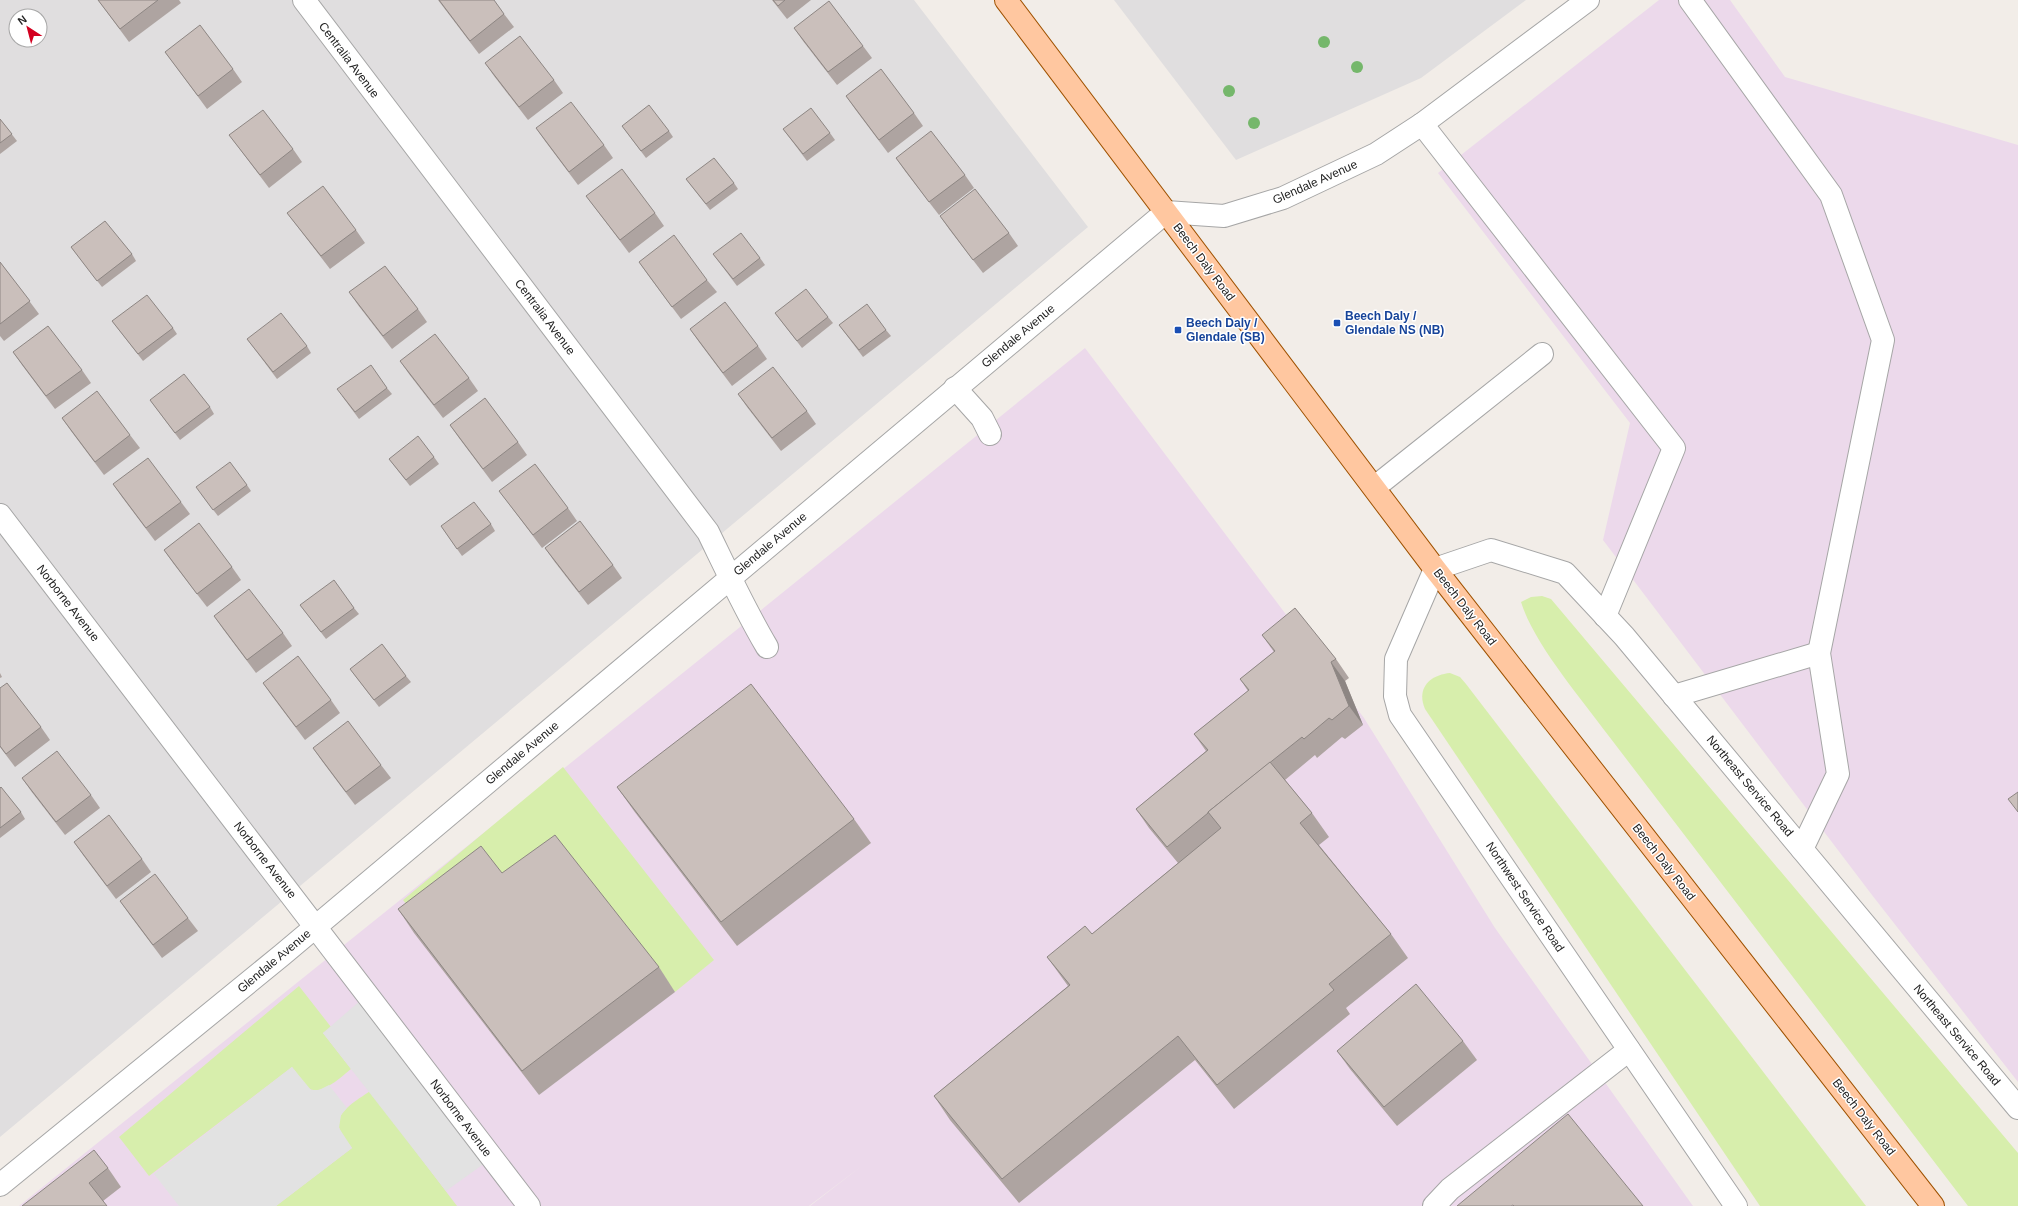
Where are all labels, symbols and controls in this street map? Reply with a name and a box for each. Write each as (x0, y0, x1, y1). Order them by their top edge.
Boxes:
north arrow (8, 8, 48, 48)
text: N (15, 13, 29, 27)
street label: Centralia Avenue (316, 19, 382, 101)
street label: Glendale Avenue (1270, 157, 1360, 207)
street label: Beech Daly Road (1170, 220, 1238, 304)
street label: Centralia Avenue (512, 276, 578, 358)
street label: Glendale Avenue (979, 301, 1058, 371)
place label: Beech Daly / Glendale NS (NB) (1345, 309, 1444, 337)
place label: Beech Daly / Glendale (SB) (1186, 316, 1265, 344)
marker: Beech Daly / Glendale NS (NB) (1332, 318, 1342, 328)
marker: Beech Daly / Glendale (SB) (1173, 325, 1183, 335)
street label: Glendale Avenue (731, 509, 810, 579)
street label: Norborne Avenue (34, 562, 102, 644)
street label: Beech Daly Road (1431, 566, 1499, 648)
street label: Glendale Avenue (483, 718, 562, 788)
street label: Northeast Service Road (1704, 733, 1796, 839)
street label: Norborne Avenue (231, 819, 299, 901)
street label: Beech Daly Road (1630, 821, 1698, 903)
street label: Northwest Service Road (1483, 839, 1567, 955)
street label: Glendale Avenue (235, 926, 314, 996)
street label: Northeast Service Road (1911, 982, 2003, 1088)
street label: Beech Daly Road (1830, 1076, 1898, 1158)
street label: Norborne Avenue (427, 1077, 495, 1160)

